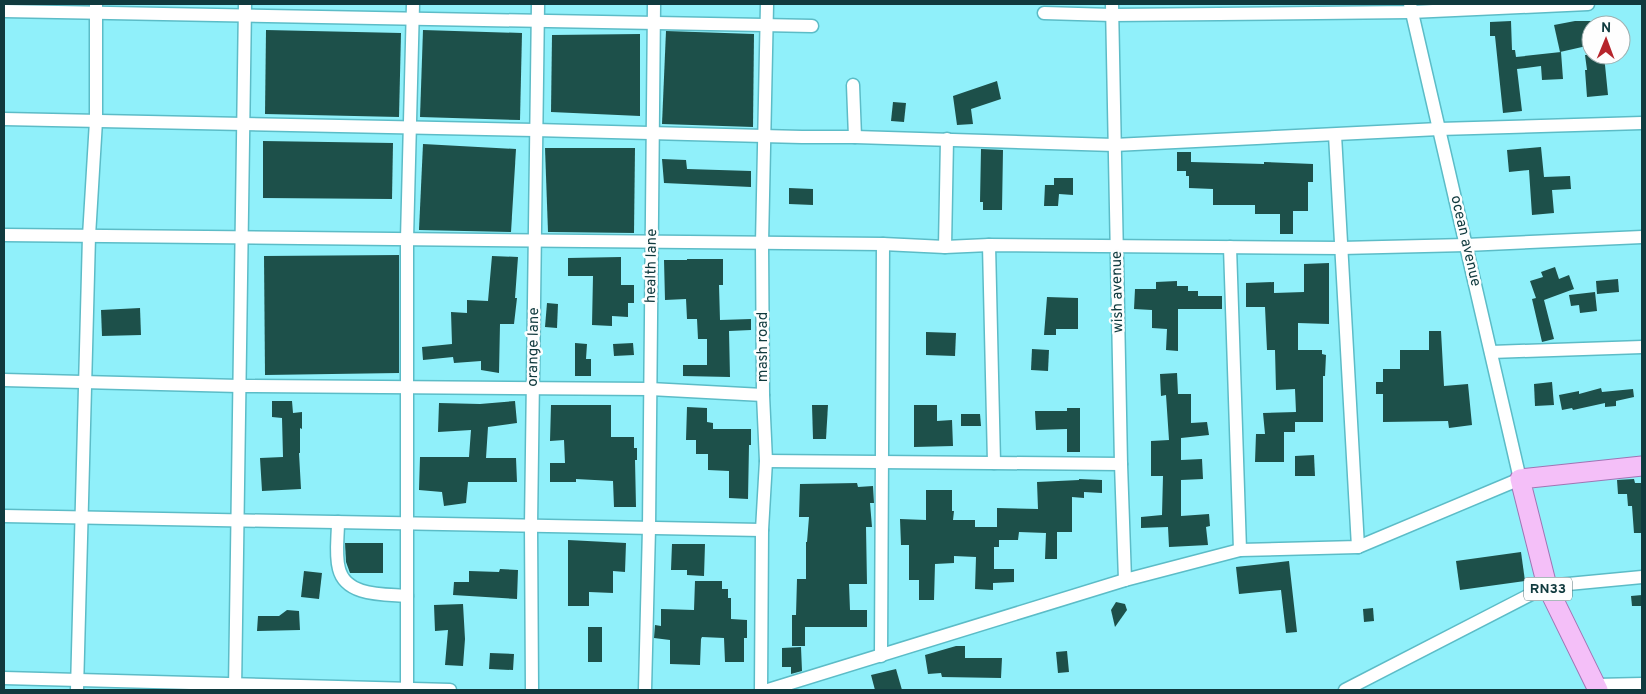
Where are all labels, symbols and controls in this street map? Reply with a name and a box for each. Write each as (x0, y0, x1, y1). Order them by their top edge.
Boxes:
north arrow (1581, 15, 1631, 65)
text: N (1601, 20, 1611, 37)
street label: ocean avenue (1445, 194, 1485, 288)
street label: health lane (642, 229, 662, 303)
street label: wish avenue (1108, 251, 1128, 333)
street label: orange lane (524, 307, 544, 387)
street label: mash road (754, 312, 773, 382)
road number: RN33 (1524, 578, 1572, 600)

